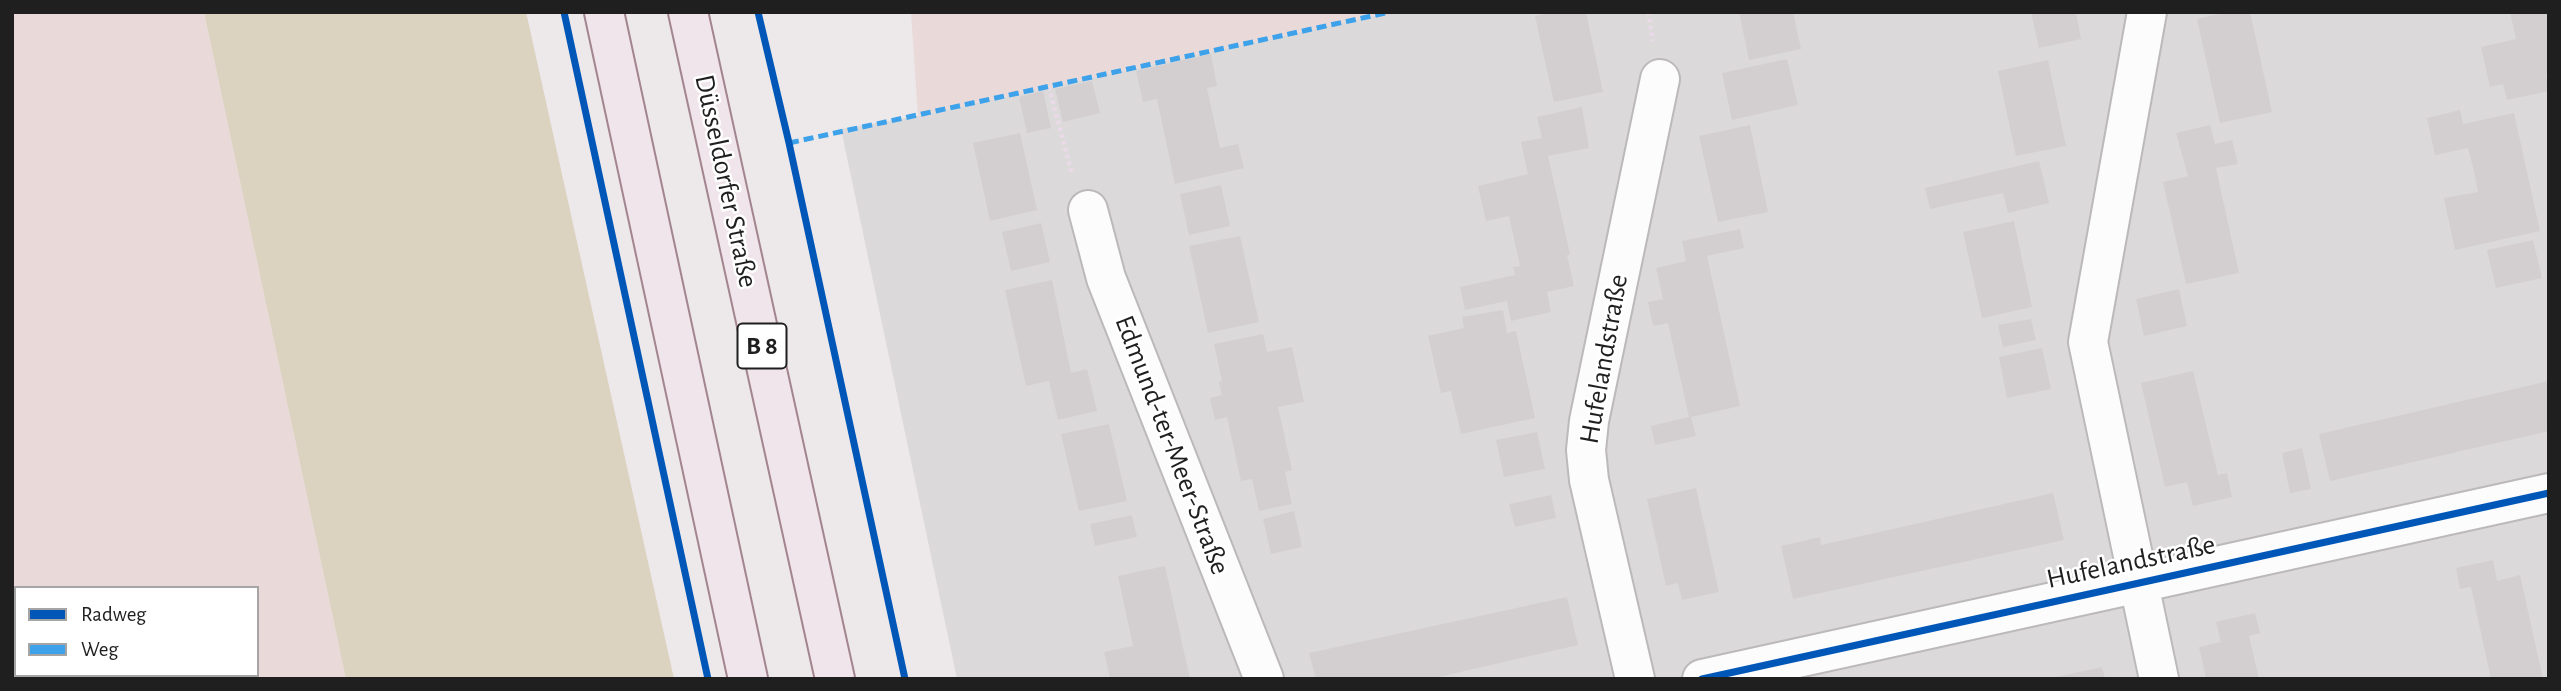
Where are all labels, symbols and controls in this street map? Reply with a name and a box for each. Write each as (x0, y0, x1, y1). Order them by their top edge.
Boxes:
street label: Düsseldorfer Straße (687, 72, 765, 290)
street label: Hufelandstraße (1573, 272, 1635, 446)
street label: Edmund-ter-Meer-Straße (1107, 311, 1237, 579)
road number: B 8 (738, 324, 786, 368)
street label: Hufelandstraße (2044, 528, 2218, 596)
legend (14, 586, 259, 677)
text: Radweg (81, 604, 146, 625)
text: Weg (81, 639, 119, 660)

